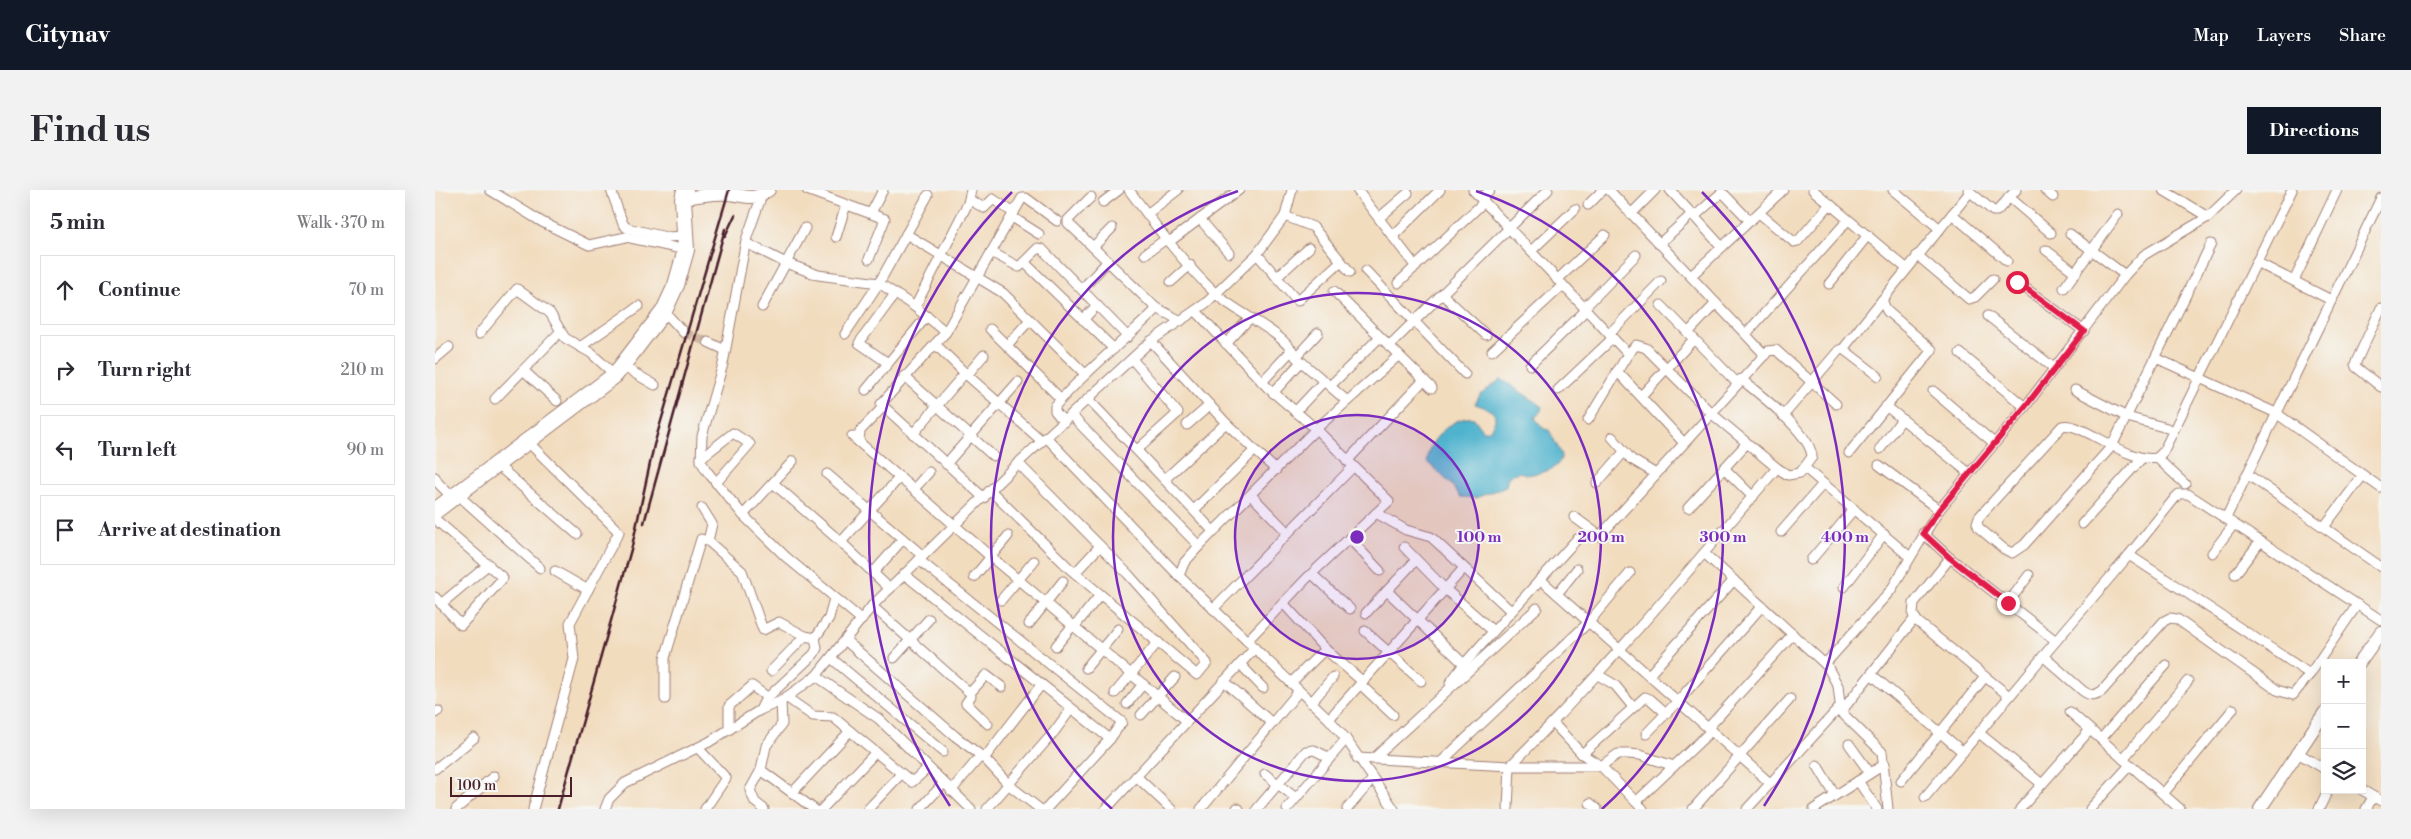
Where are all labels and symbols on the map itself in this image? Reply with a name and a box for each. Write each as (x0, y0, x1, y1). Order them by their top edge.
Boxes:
route start (2006, 271, 2029, 294)
centre of rings (1348, 528, 1366, 546)
text: 100 m (1457, 528, 1502, 547)
text: 200 m (1577, 528, 1625, 547)
text: 300 m (1700, 528, 1747, 547)
text: 400 m (1821, 528, 1869, 547)
route end (1997, 592, 2020, 615)
scale bar (450, 774, 573, 797)

